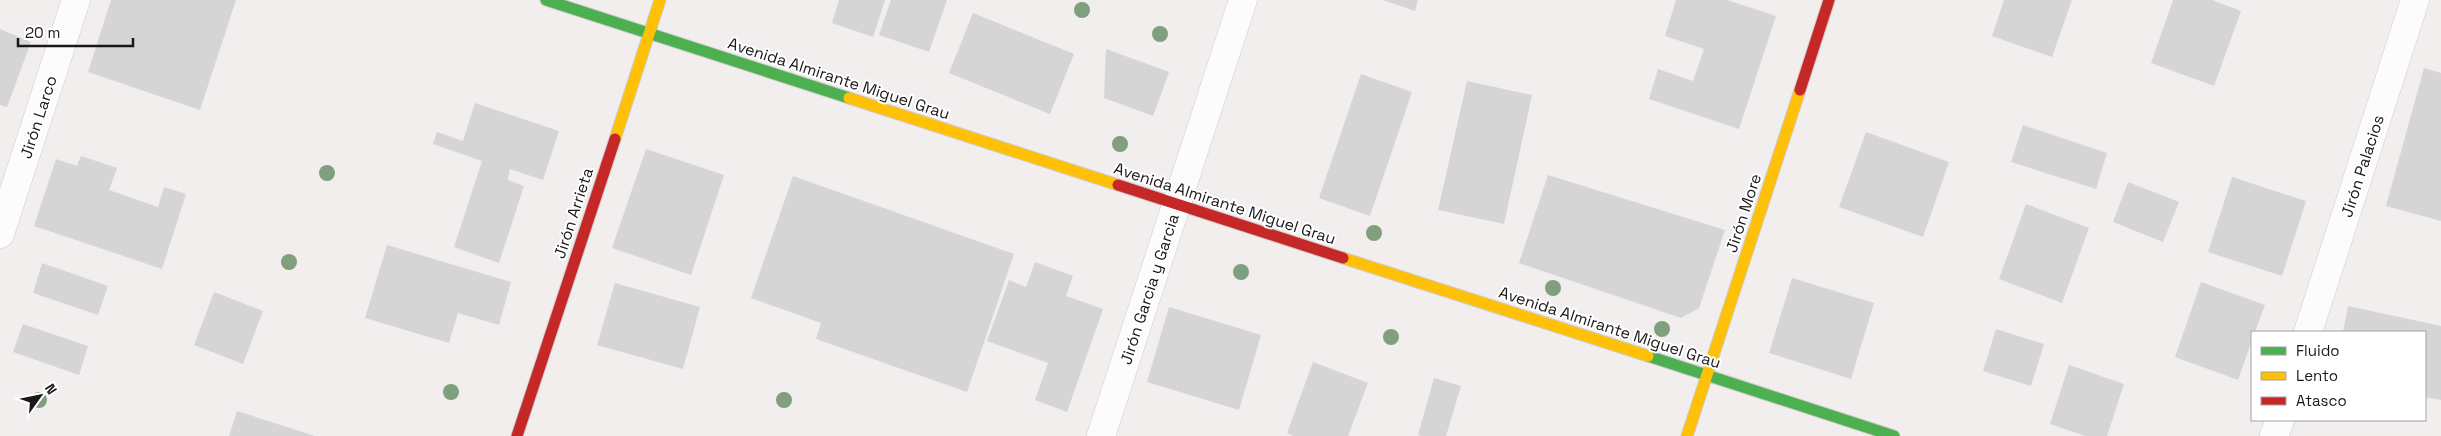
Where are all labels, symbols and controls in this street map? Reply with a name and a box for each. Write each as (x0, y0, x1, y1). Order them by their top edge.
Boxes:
scale bar (18, 15, 132, 47)
text: 20 m (25, 23, 60, 42)
street label: Avenida Almirante Miguel Grau (725, 33, 952, 124)
street label: Jirón Larco (15, 73, 62, 161)
street label: Jirón Palacios (2336, 112, 2389, 220)
street label: Avenida Almirante Miguel Grau (1111, 158, 1338, 249)
street label: Jirón Arrieta (549, 165, 598, 261)
street label: Jirón More (1721, 171, 1766, 255)
street label: Jirón Garcia y Garcia (1115, 211, 1184, 367)
street label: Avenida Almirante Miguel Grau (1496, 282, 1723, 373)
legend (2251, 331, 2426, 421)
text: Fluido (2296, 341, 2340, 360)
text: Lento (2296, 366, 2338, 385)
north arrow (15, 371, 65, 421)
text: N (41, 380, 61, 398)
text: Atasco (2296, 391, 2347, 410)

